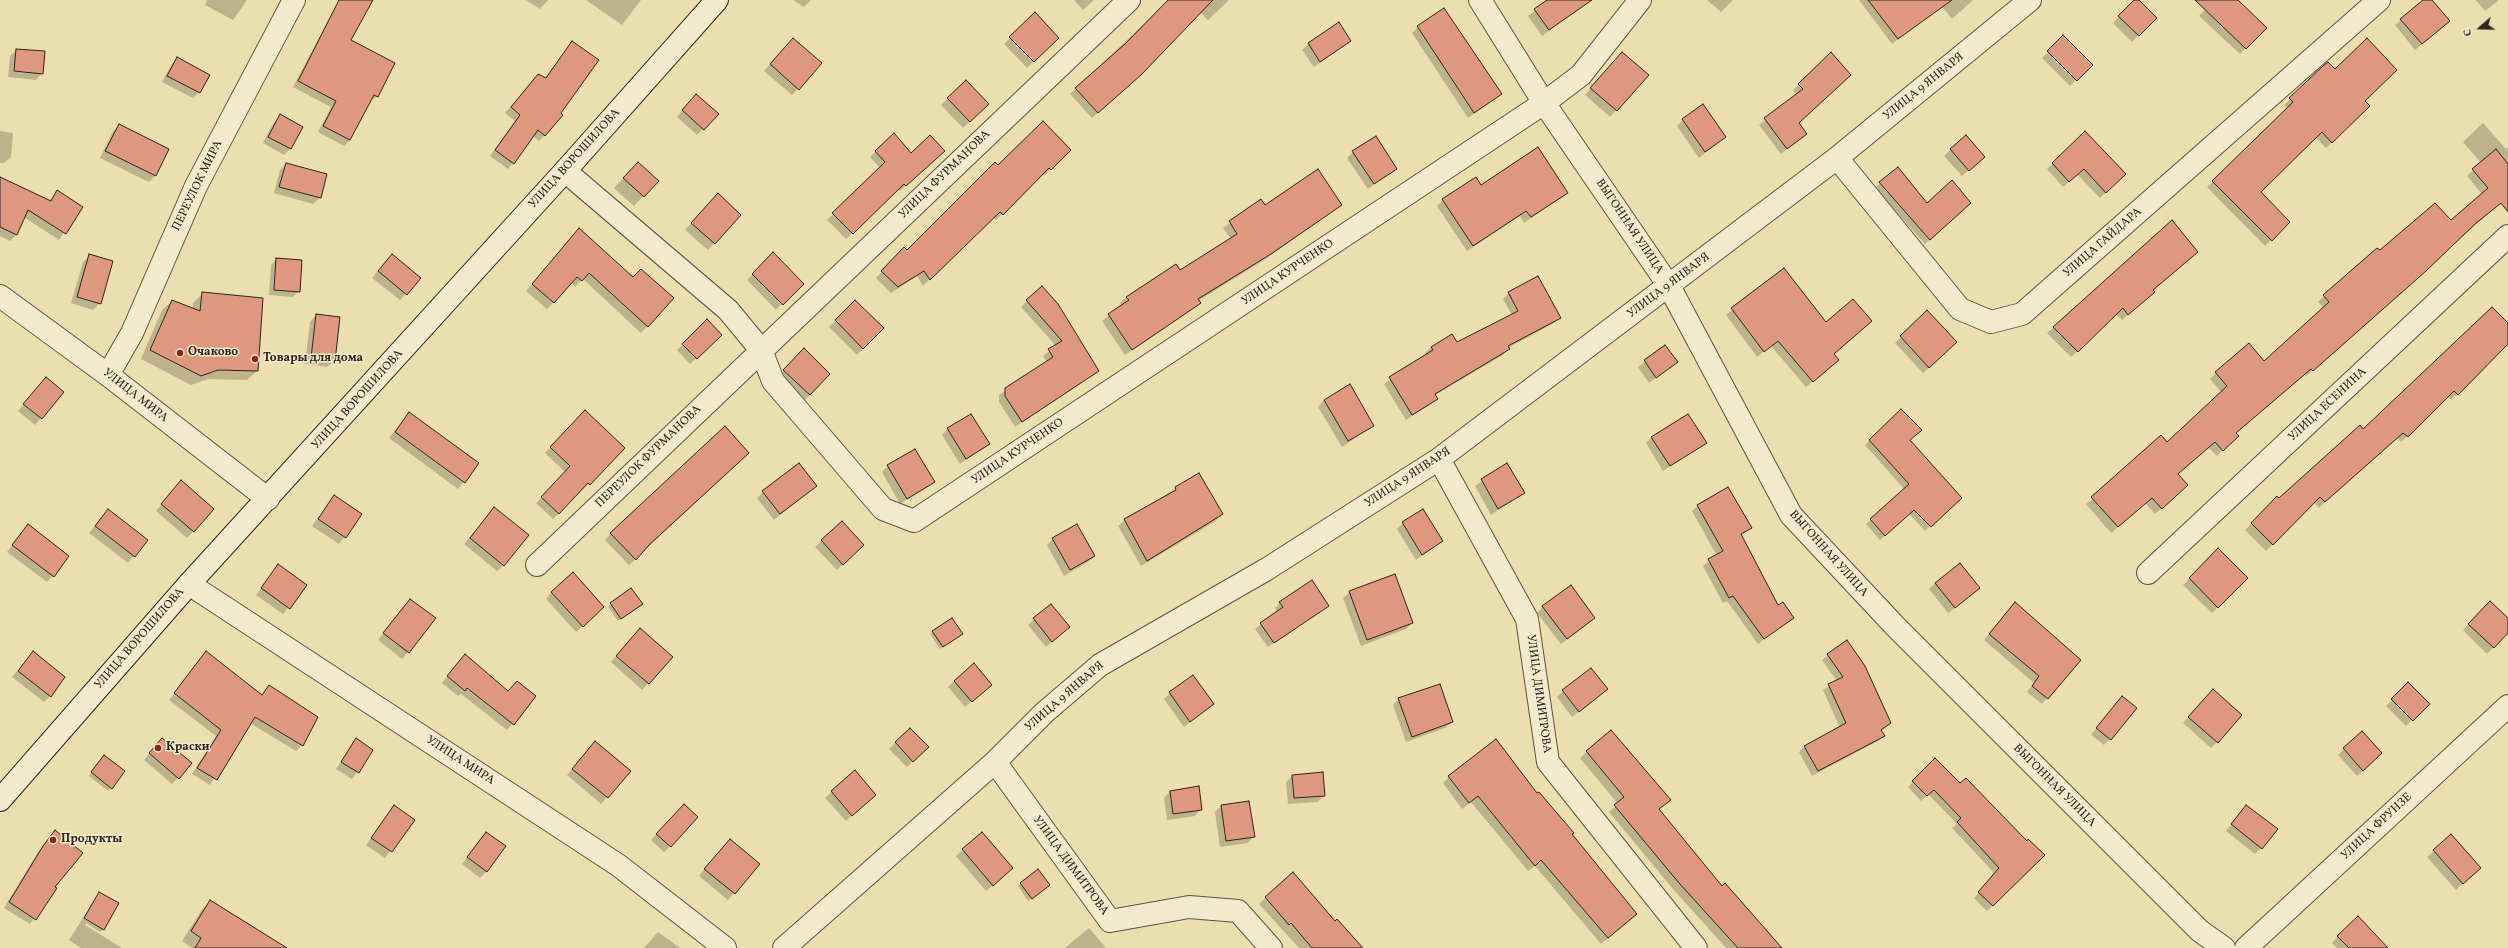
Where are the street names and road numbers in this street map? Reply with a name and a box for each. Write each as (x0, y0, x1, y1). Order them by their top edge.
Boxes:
street label: УЛИЦА 9 ЯНВАРЯ (1881, 50, 1967, 124)
street label: УЛИЦА ВОРОШИЛОВА (526, 106, 624, 212)
street label: УЛИЦА ФУРМАНОВА (896, 128, 994, 222)
street label: ПЕРЕУЛОК МИРА (170, 138, 226, 234)
street label: ВЫГОННАЯ УЛИЦА (1592, 177, 1666, 277)
street label: УЛИЦА ГАЙДАРА (2061, 205, 2145, 281)
street label: УЛИЦА КУРЧЕНКО (1239, 237, 1337, 309)
street label: УЛИЦА 9 ЯНВАРЯ (1625, 250, 1713, 322)
street label: УЛИЦА ВОРОШИЛОВА (309, 347, 407, 453)
street label: УЛИЦА ЕСЕНИНА (2286, 365, 2370, 445)
street label: УЛИЦА МИРА (99, 366, 171, 426)
street label: ПЕРЕУЛОК ФУРМАНОВА (593, 403, 705, 511)
street label: УЛИЦА КУРЧЕНКО (969, 416, 1067, 488)
street label: УЛИЦА 9 ЯНВАРЯ (1362, 445, 1454, 511)
street label: ВЫГОННАЯ УЛИЦА (1785, 508, 1871, 600)
street label: УЛИЦА ВОРОШИЛОВА (92, 585, 188, 693)
street label: УЛИЦА ДИМИТРОВА (1523, 634, 1553, 754)
street label: УЛИЦА 9 ЯНВАРЯ (1023, 659, 1107, 735)
street label: УЛИЦА МИРА (423, 733, 497, 789)
street label: ВЫГОННАЯ УЛИЦА (2010, 742, 2098, 830)
street label: УЛИЦА ФРУНЗЕ (2339, 791, 2415, 863)
street label: УЛИЦА ДИМИТРОВА (1029, 813, 1111, 919)

